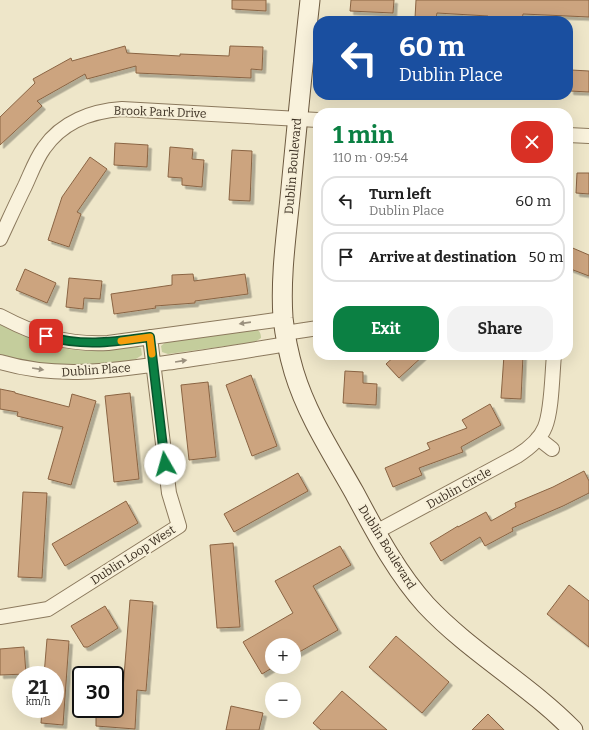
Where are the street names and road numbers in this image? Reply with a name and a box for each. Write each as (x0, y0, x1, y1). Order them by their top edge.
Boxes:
street label: Brook Park Drive (113, 103, 207, 121)
street label: Dublin Boulevard (282, 117, 304, 215)
street label: Dublin Place (61, 361, 131, 379)
street label: Dublin Circle (424, 464, 494, 512)
street label: Dublin Boulevard (356, 502, 418, 592)
street label: Dublin Loop West (88, 522, 178, 588)

